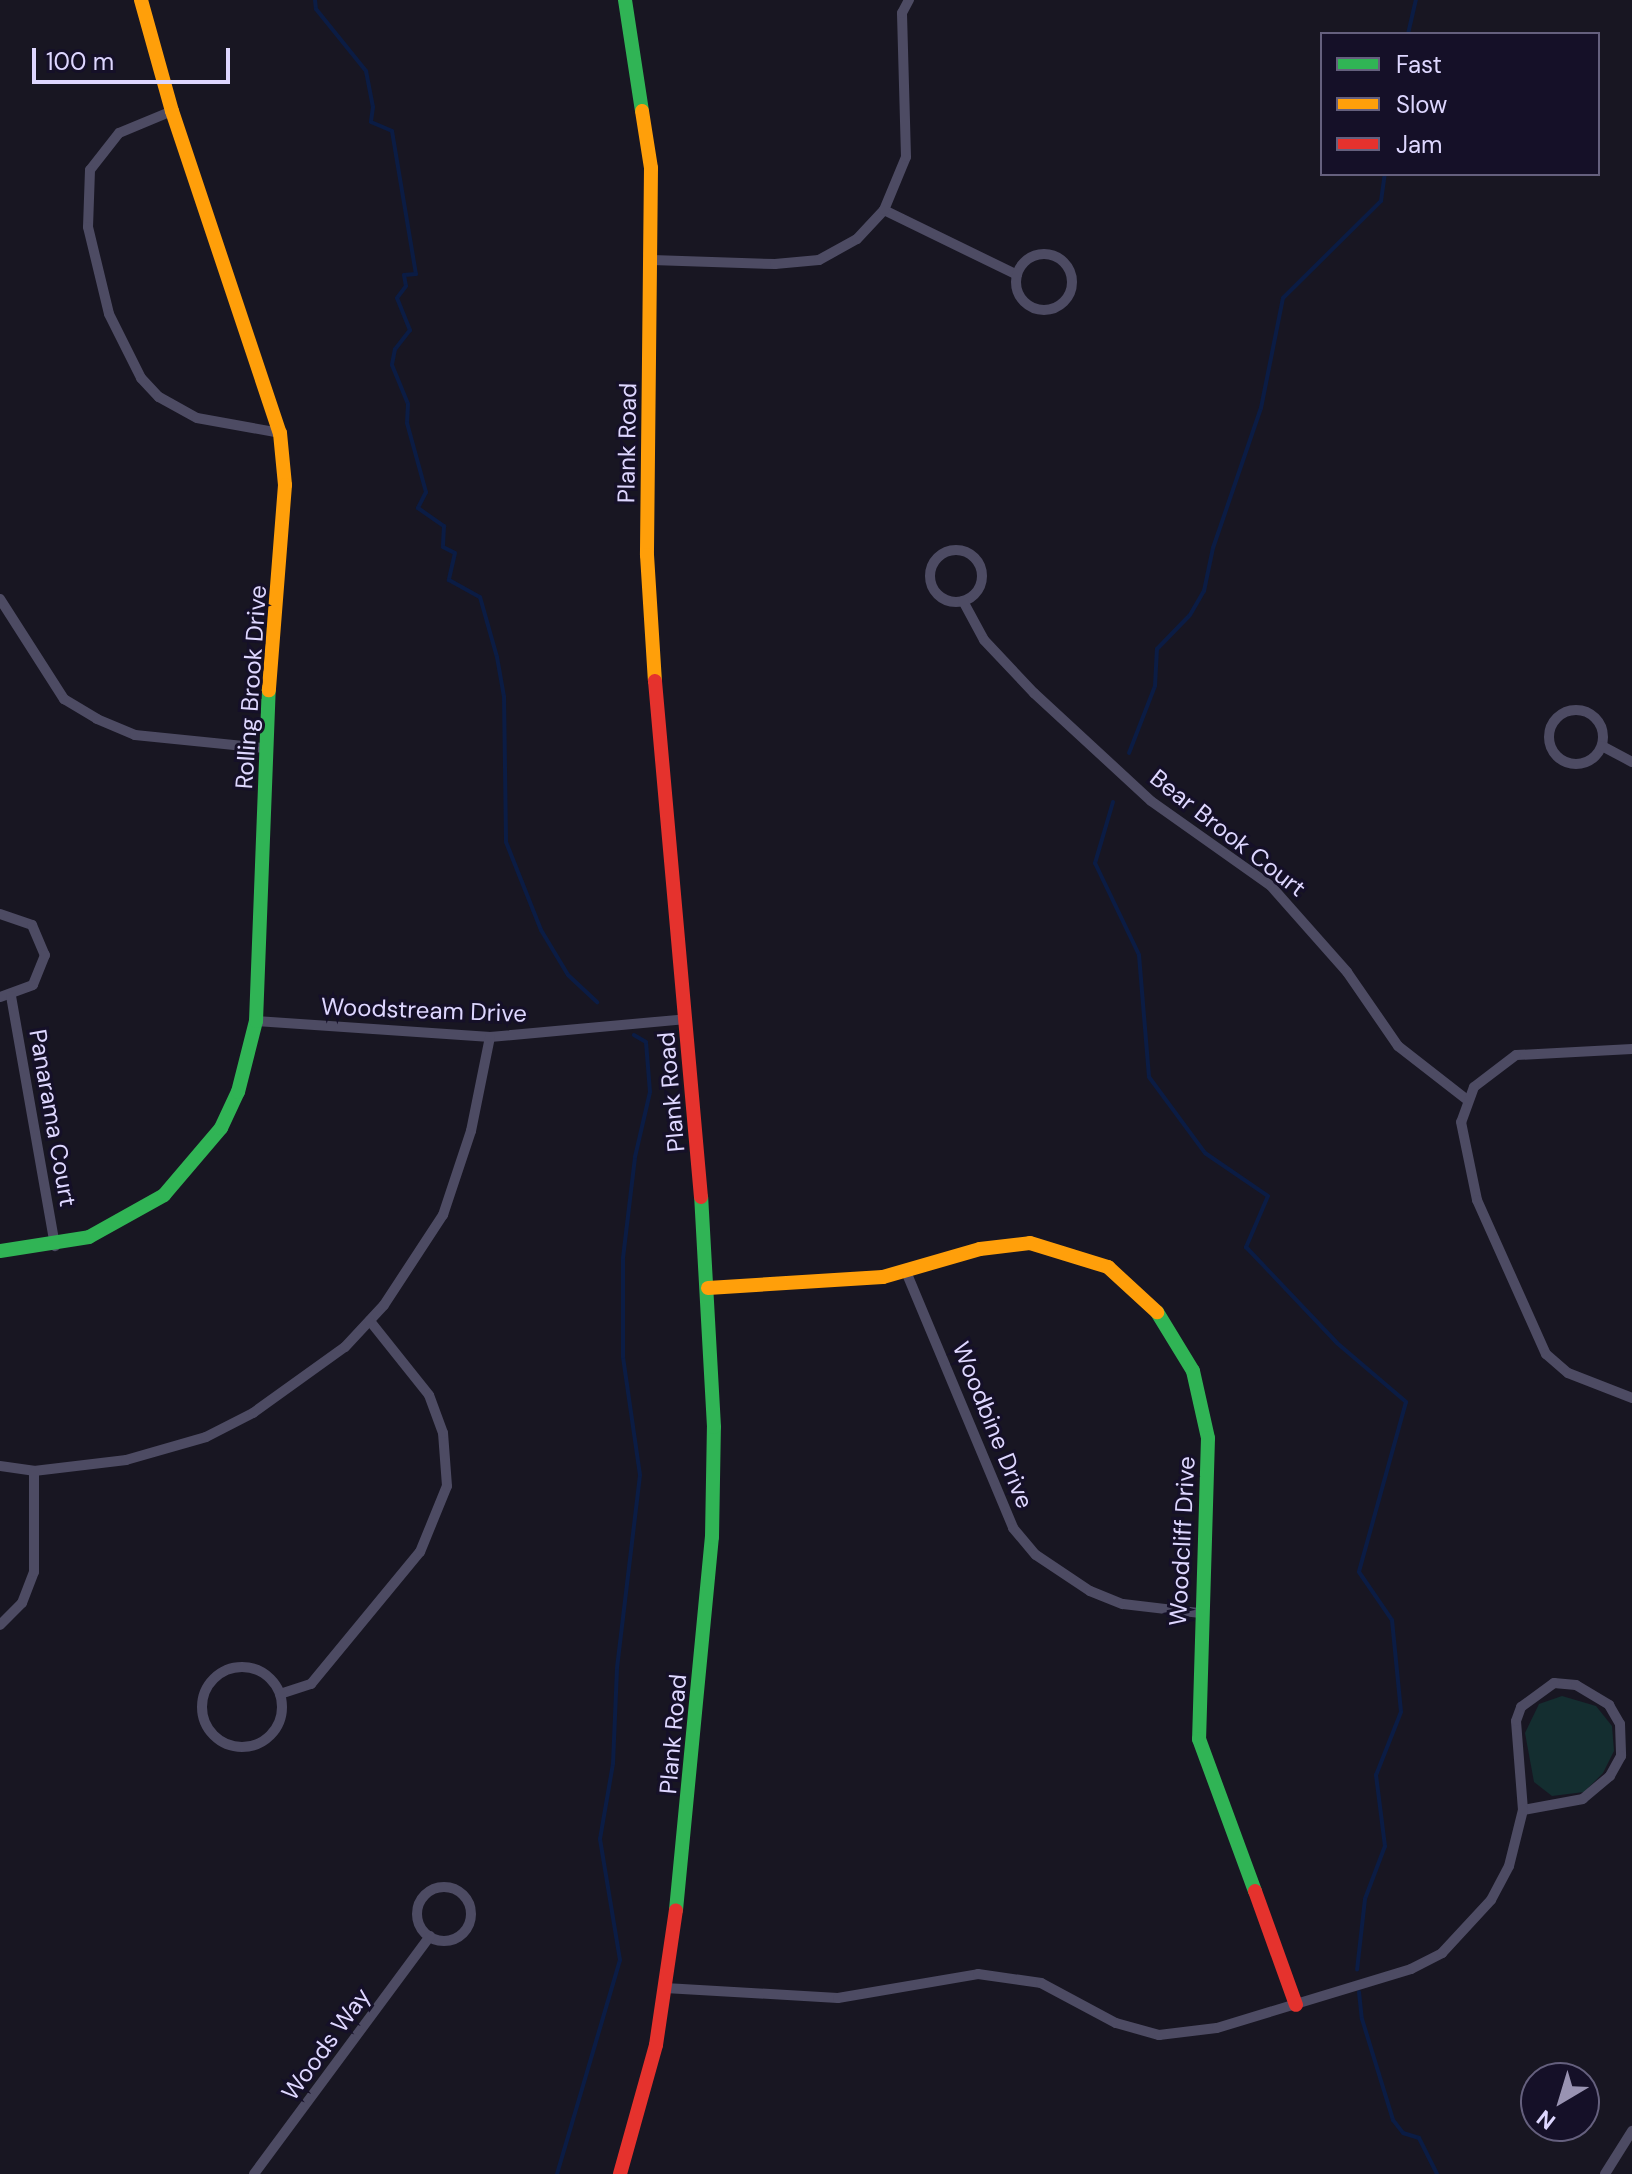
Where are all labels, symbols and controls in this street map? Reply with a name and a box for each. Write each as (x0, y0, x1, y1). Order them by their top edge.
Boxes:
scale bar (36, 32, 234, 82)
legend (1320, 32, 1600, 176)
text: 100 m (46, 46, 114, 77)
text: Fast (1396, 49, 1442, 80)
text: Slow (1396, 89, 1447, 120)
text: Jam (1396, 129, 1442, 160)
street label: Plank Road (612, 383, 642, 503)
street label: Rolling Brook Drive (230, 584, 272, 790)
street label: Bear Brook Court (1144, 763, 1312, 903)
street label: Woodstream Drive (320, 992, 528, 1028)
street label: Panarama Court (23, 1027, 83, 1209)
street label: Plank Road (651, 1031, 691, 1153)
street label: Woodbine Drive (947, 1338, 1039, 1512)
street label: Woodcliff Drive (1163, 1455, 1201, 1627)
street label: Plank Road (653, 1673, 693, 1795)
street label: Woods Way (276, 1982, 376, 2106)
north arrow (1520, 2062, 1600, 2142)
text: N (1531, 2103, 1561, 2136)

